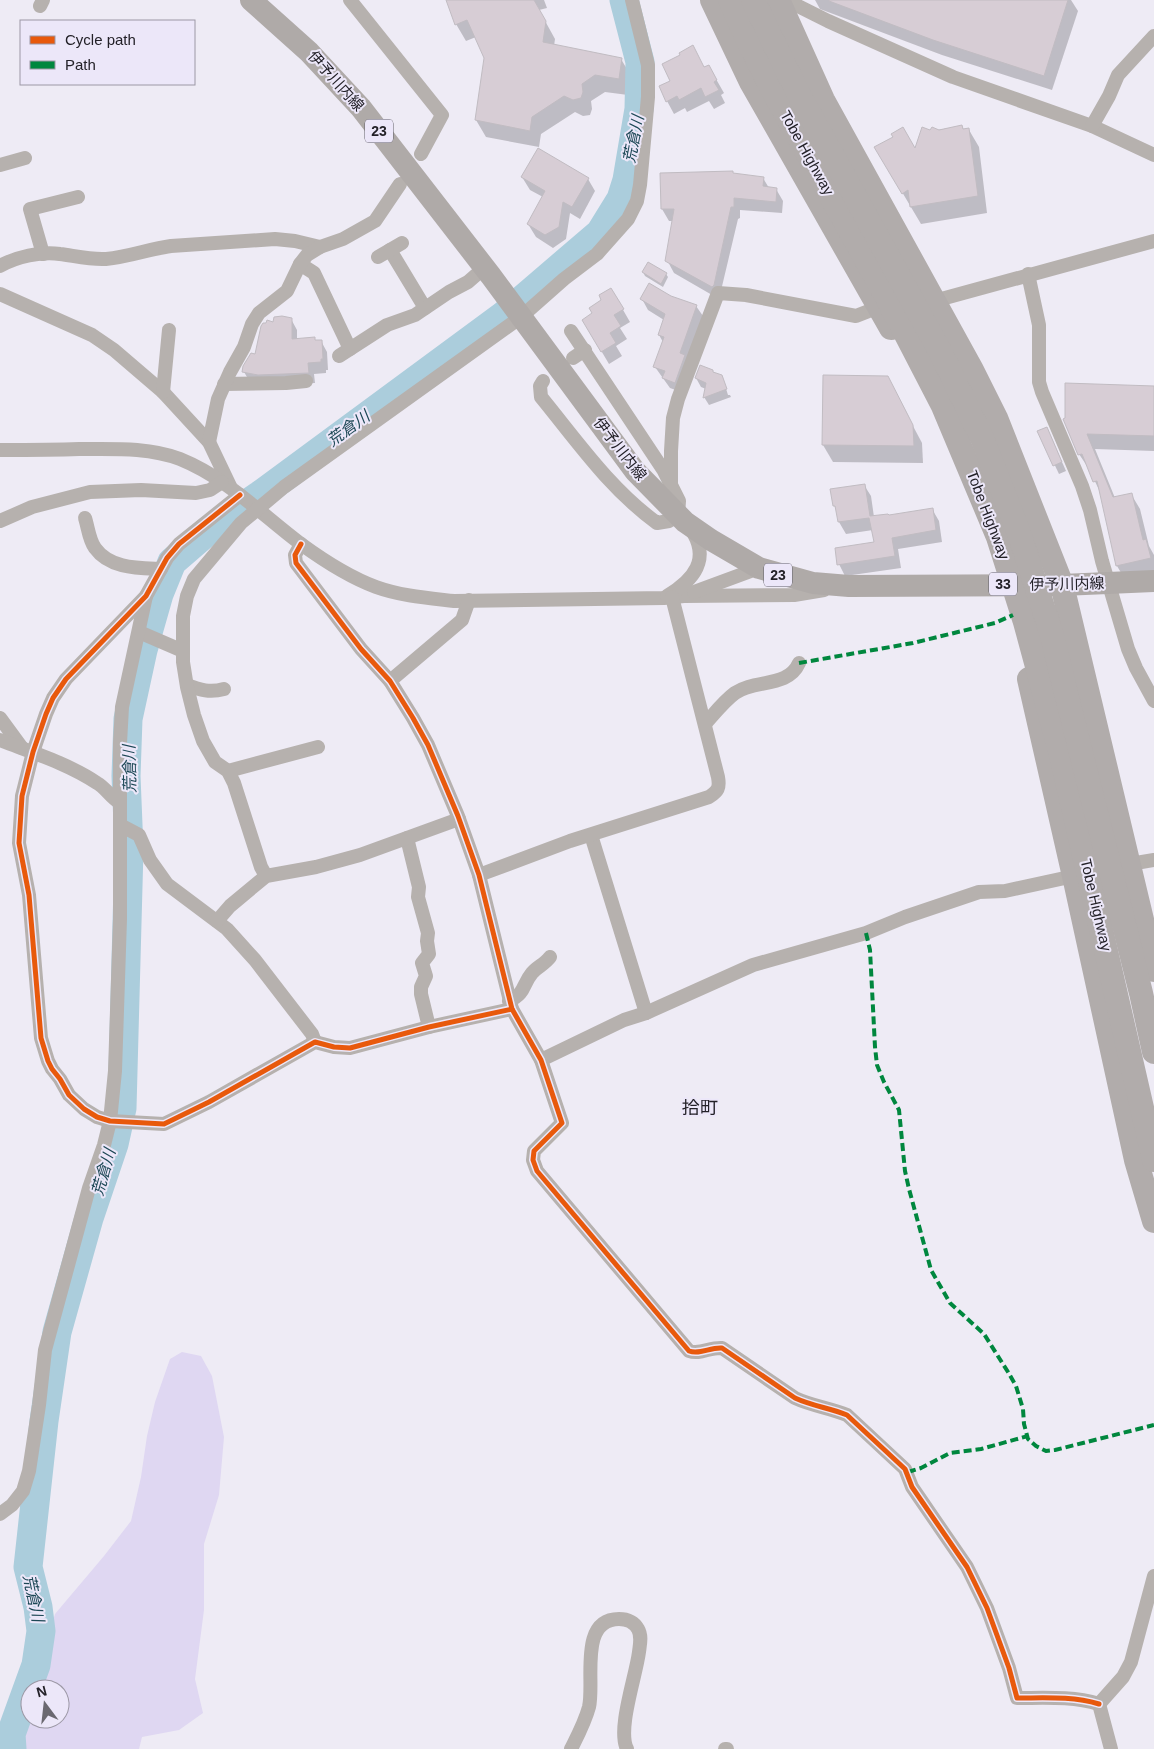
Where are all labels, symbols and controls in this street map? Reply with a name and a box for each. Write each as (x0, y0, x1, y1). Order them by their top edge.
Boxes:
legend (20, 20, 195, 85)
text: Cycle path (65, 31, 136, 48)
street label: 伊予川内線 (305, 47, 368, 114)
text: Path (65, 56, 96, 73)
street label: Tobe Highway (777, 107, 838, 199)
water label: 荒倉川 (621, 112, 647, 164)
road number: 23 (365, 120, 393, 142)
water label: 荒倉川 (324, 406, 374, 449)
street label: 伊予川内線 (591, 414, 650, 483)
street label: Tobe Highway (964, 468, 1013, 562)
road number: 23 (764, 564, 792, 586)
road number: 33 (989, 572, 1017, 596)
street label: 伊予川内線 (1029, 574, 1105, 593)
water label: 荒倉川 (121, 743, 138, 793)
street label: Tobe Highway (1078, 857, 1115, 953)
district label: 拾町 (682, 1098, 718, 1118)
water label: 荒倉川 (89, 1145, 119, 1198)
water label: 荒倉川 (20, 1573, 47, 1625)
north arrow (20, 1679, 70, 1729)
text: N (35, 1682, 49, 1700)

